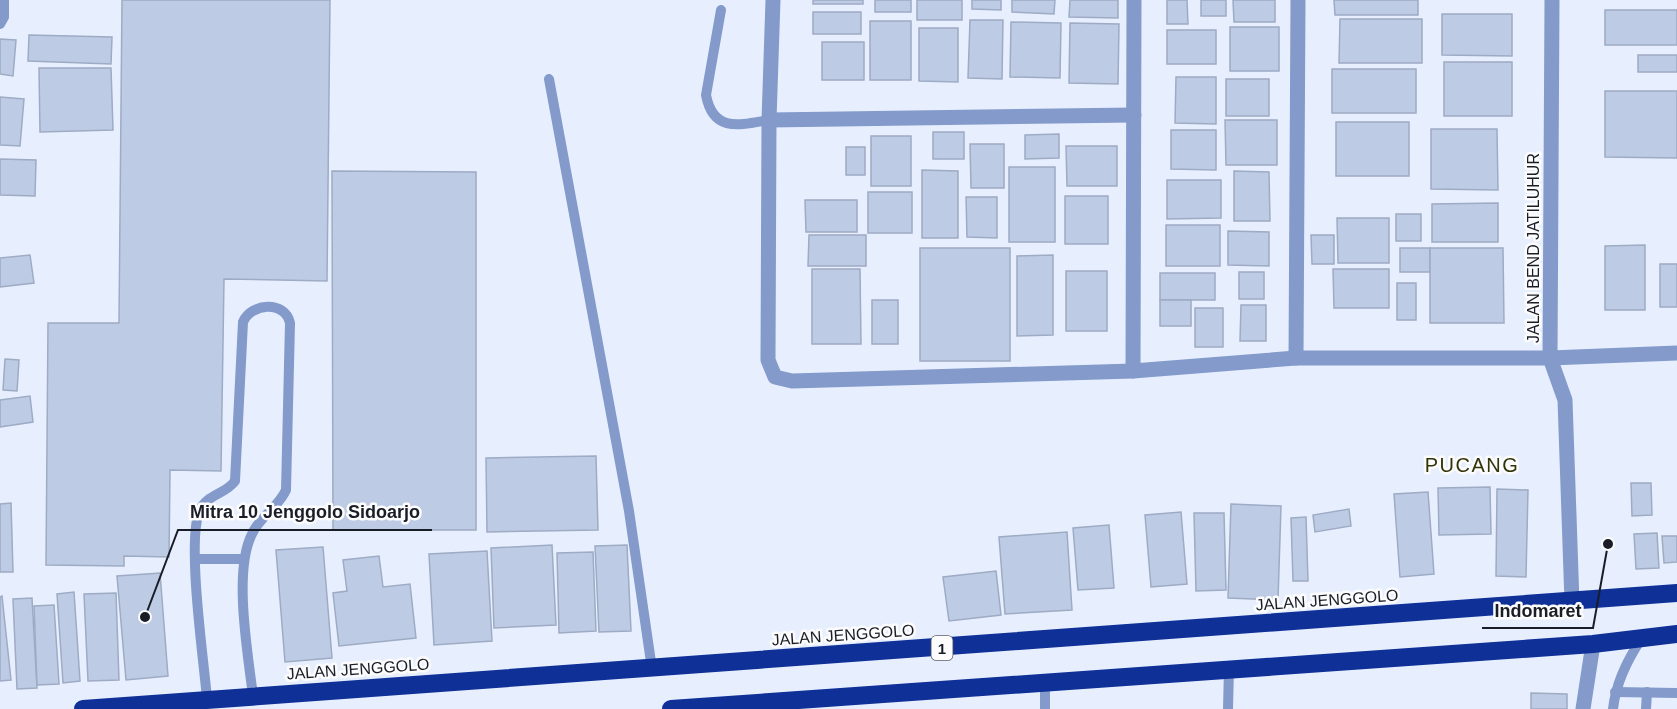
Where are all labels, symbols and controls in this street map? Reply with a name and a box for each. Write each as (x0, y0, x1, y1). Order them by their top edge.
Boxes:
street label: JALAN BEND JATILUHUR (1525, 153, 1542, 343)
district label: PUCANG (1425, 454, 1519, 476)
callout: Mitra 10 Jenggolo Sidoarjo (178, 494, 432, 530)
text: Mitra 10 Jenggolo Sidoarjo (190, 502, 420, 522)
street label: JALAN JENGGOLO (1255, 587, 1399, 613)
callout: Indomaret (1482, 592, 1593, 628)
text: Indomaret (1494, 601, 1582, 621)
street label: JALAN JENGGOLO (771, 622, 915, 648)
road number: 1 (932, 636, 952, 660)
street label: JALAN JENGGOLO (286, 656, 430, 682)

